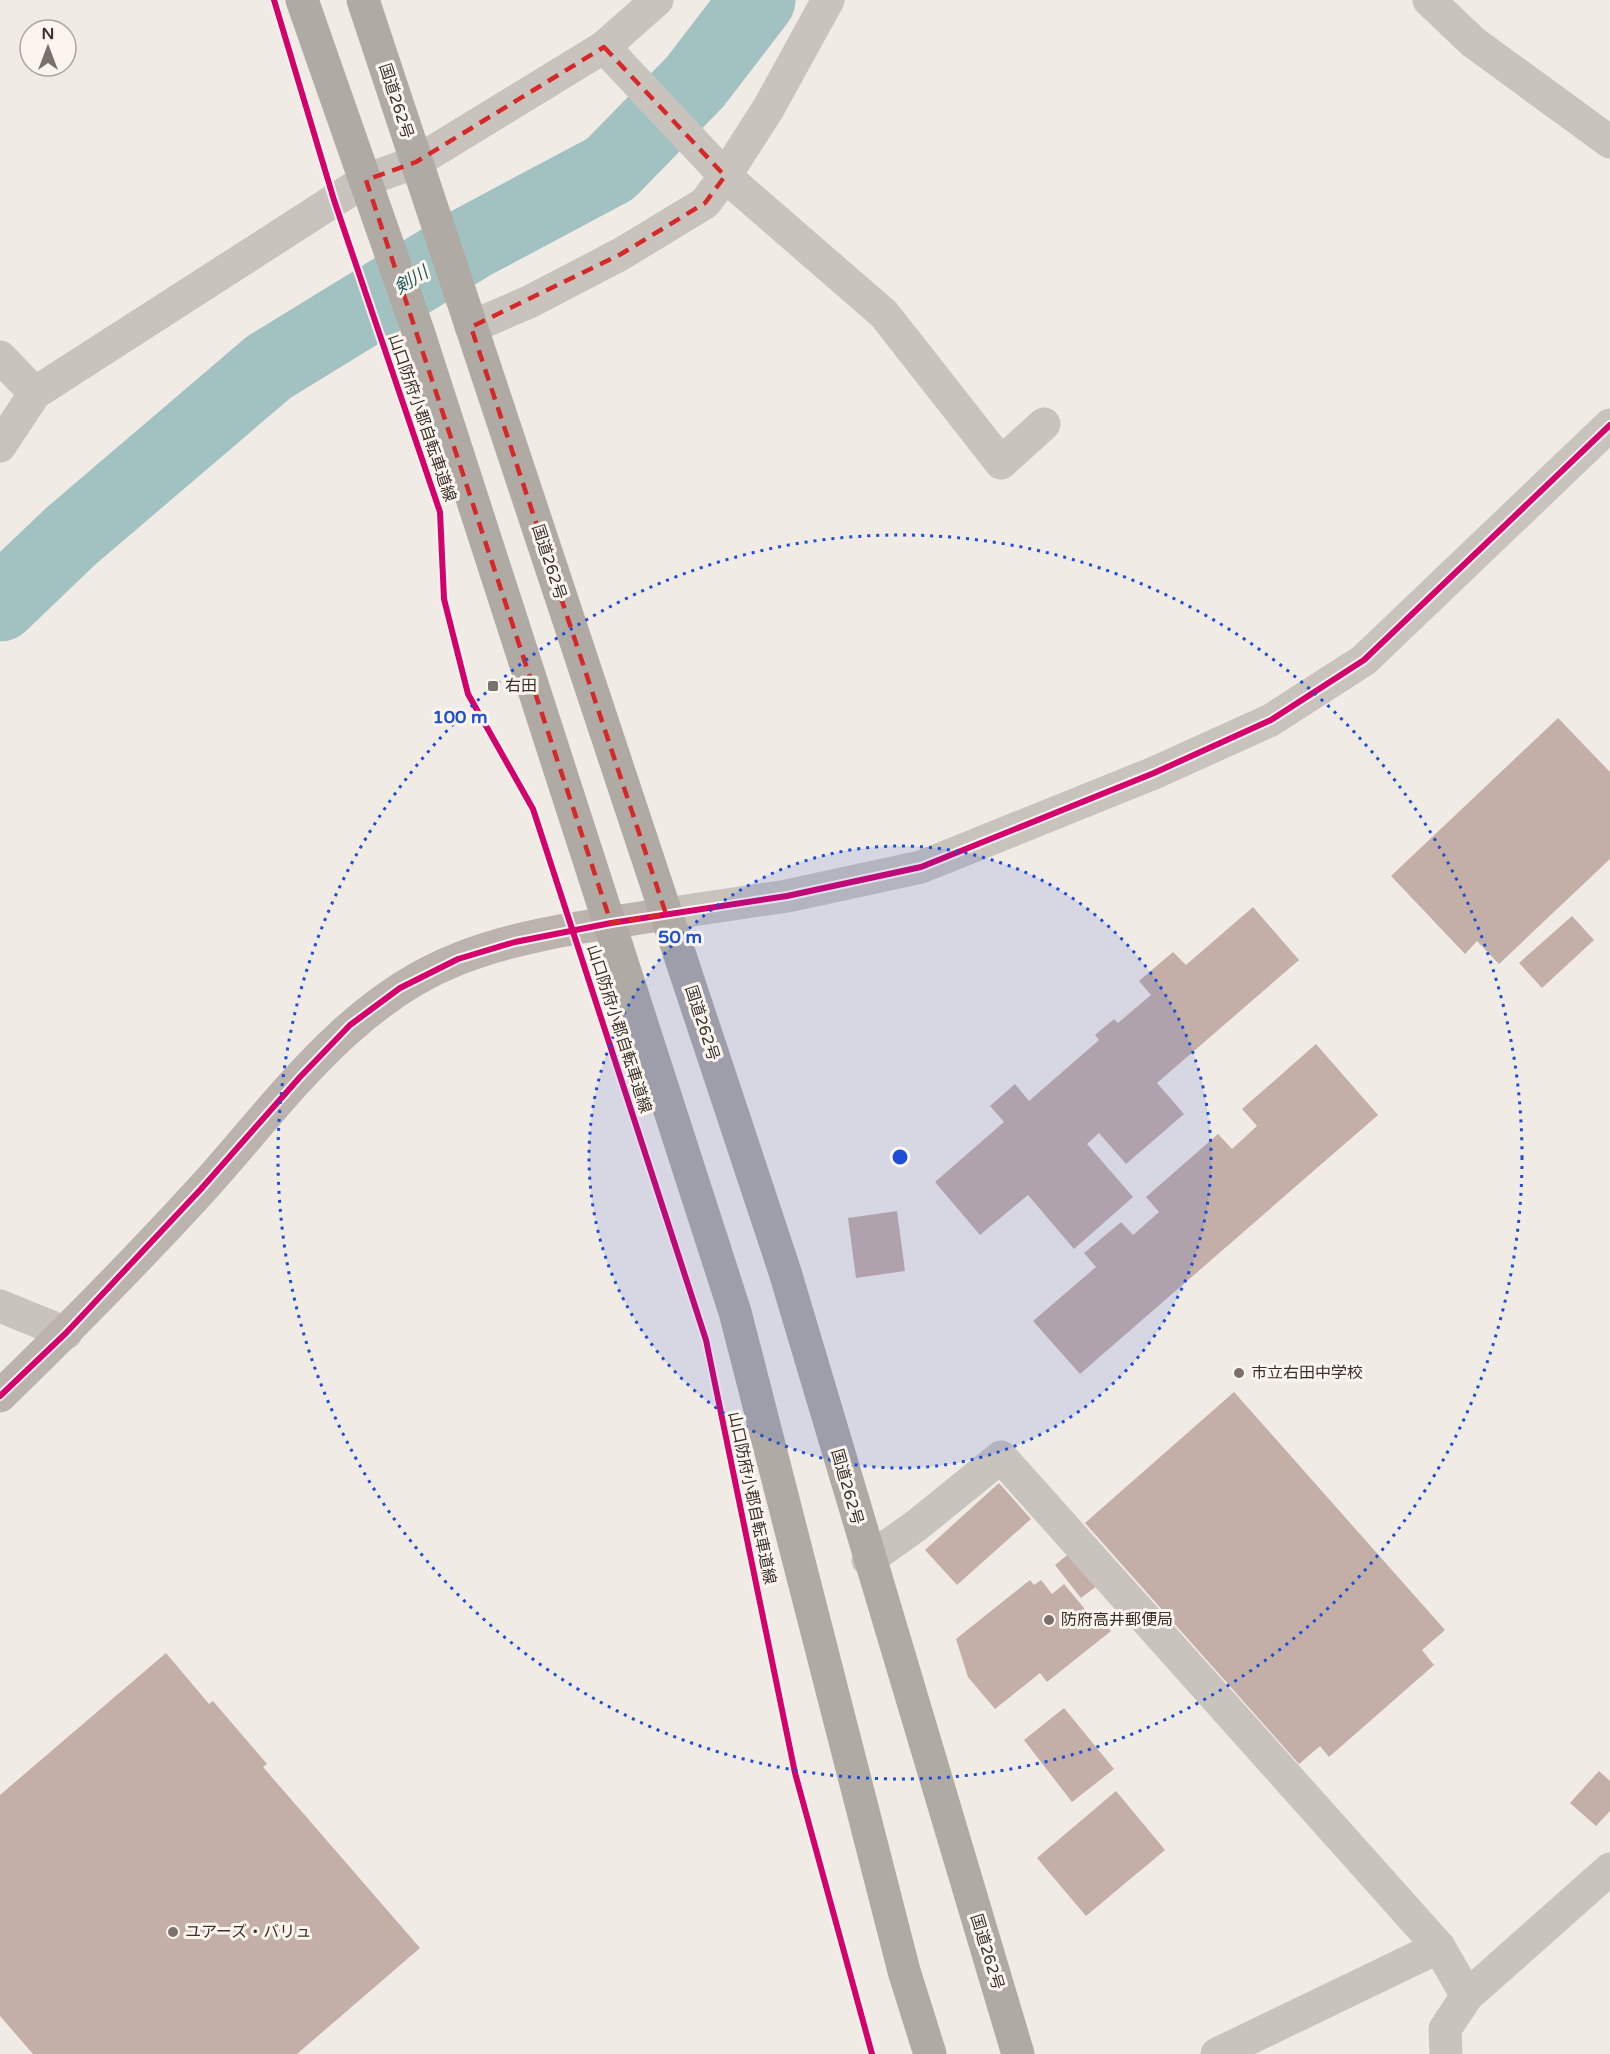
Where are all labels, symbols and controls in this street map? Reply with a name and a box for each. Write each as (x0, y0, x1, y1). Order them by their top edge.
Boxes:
north arrow (18, 18, 78, 78)
text: N (42, 24, 54, 44)
street label: 国道262号 (374, 61, 418, 141)
water label: 剣川 (390, 260, 434, 299)
street label: 山口防府小郡自転車道線 (384, 332, 460, 504)
street label: 国道262号 (527, 522, 571, 602)
place label: 右田 (505, 676, 537, 696)
marker: 右田 (486, 679, 500, 693)
text: 100 m (432, 706, 488, 728)
text: 50 m (658, 926, 702, 948)
street label: 山口防府小郡自転車道線 (582, 942, 656, 1116)
street label: 国道262号 (680, 983, 724, 1063)
centre of rings (890, 1147, 910, 1167)
place label: 市立右田中学校 (1251, 1363, 1363, 1383)
marker: 市立右田中学校 (1232, 1366, 1246, 1380)
street label: 山口防府小郡自転車道線 (724, 1410, 780, 1586)
street label: 国道262号 (827, 1447, 867, 1527)
place label: 防府高井郵便局 (1061, 1610, 1173, 1630)
marker: 防府高井郵便局 (1042, 1613, 1056, 1627)
street label: 国道262号 (966, 1912, 1008, 1992)
place label: ユアーズ・バリュ (185, 1922, 311, 1942)
marker: ユアーズ・バリュ (166, 1925, 180, 1939)

